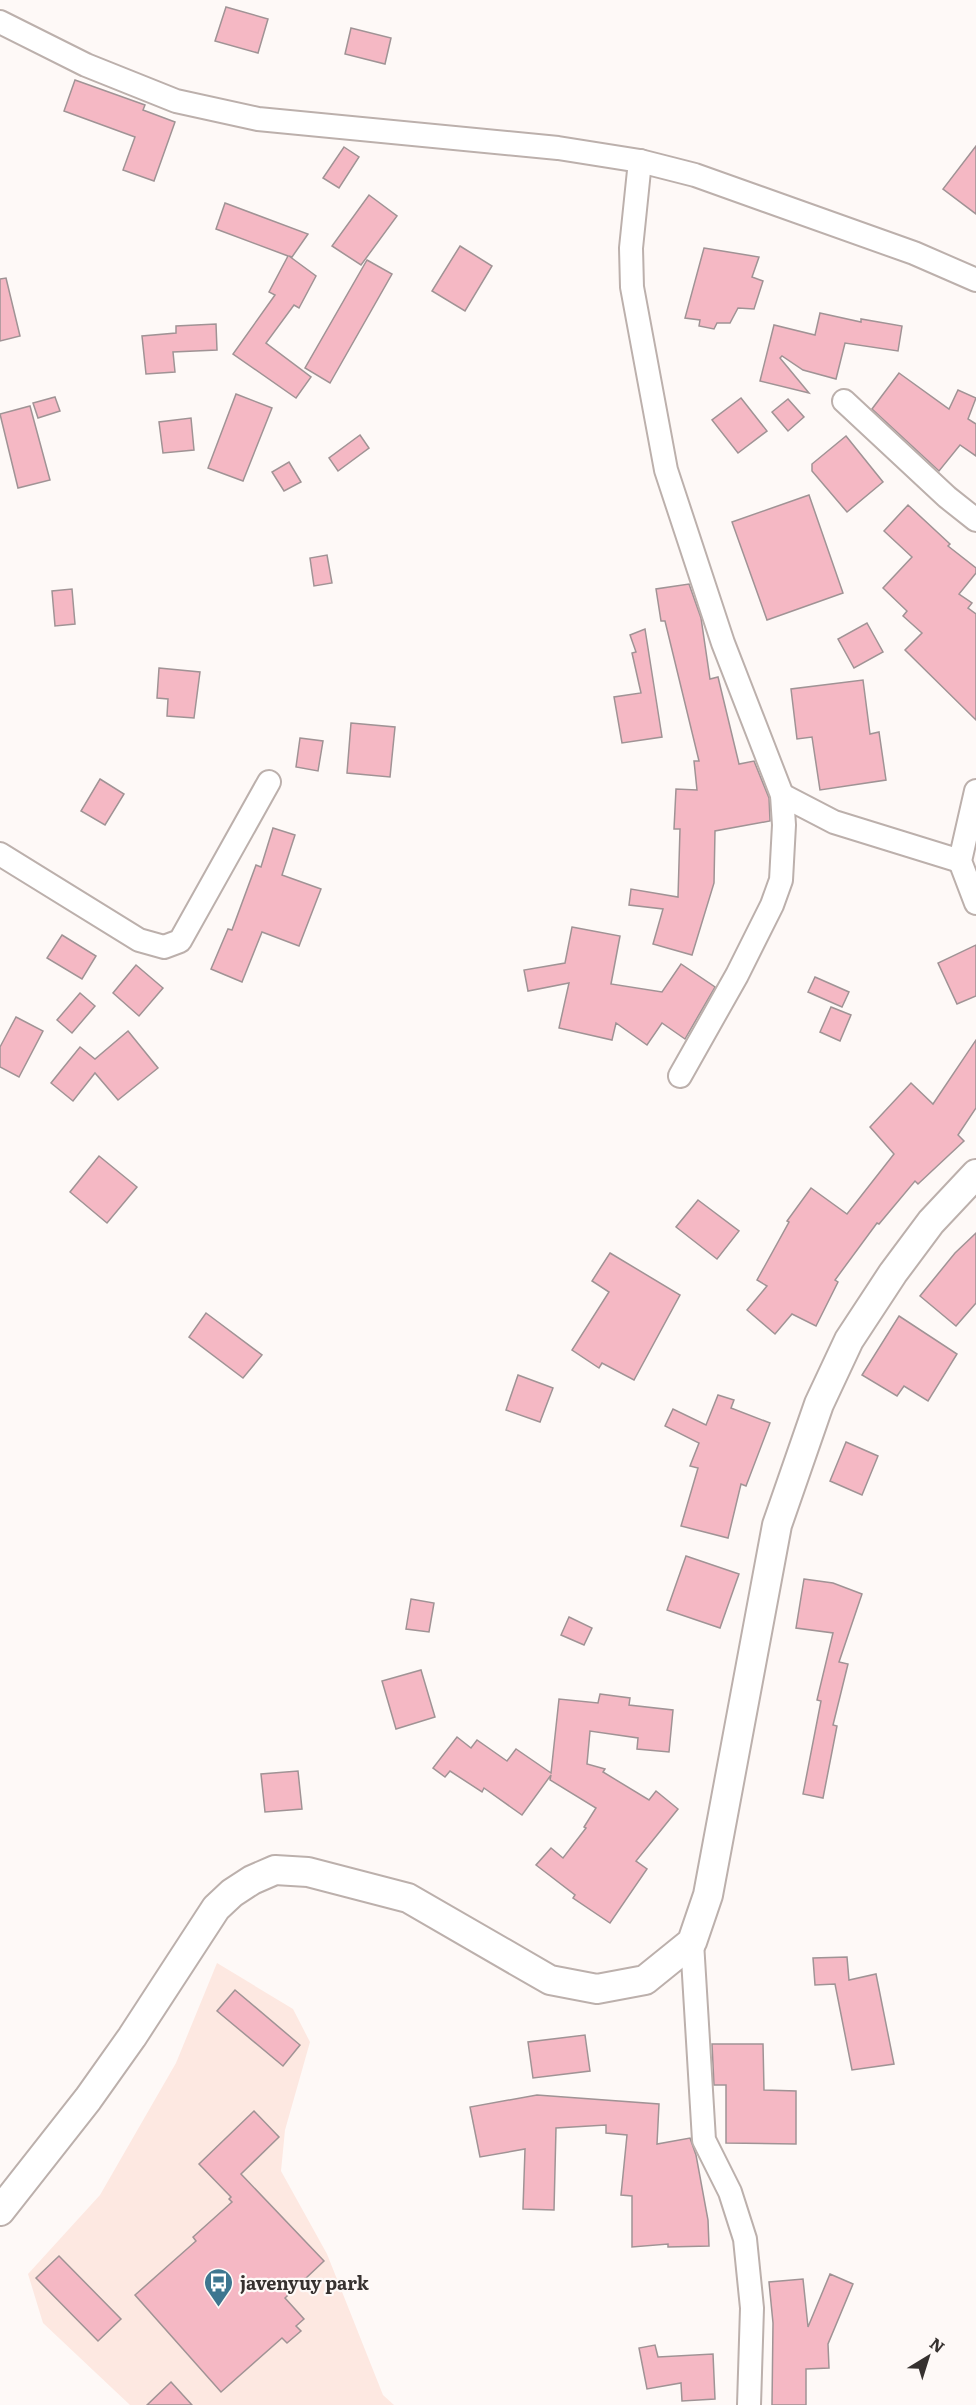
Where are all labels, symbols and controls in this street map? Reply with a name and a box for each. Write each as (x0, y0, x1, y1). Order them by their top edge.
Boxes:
bus stop icon: javenyuy park (203, 2266, 235, 2308)
place label: javenyuy park (240, 2269, 370, 2296)
north arrow (898, 2327, 958, 2387)
text: N (925, 2331, 951, 2358)

